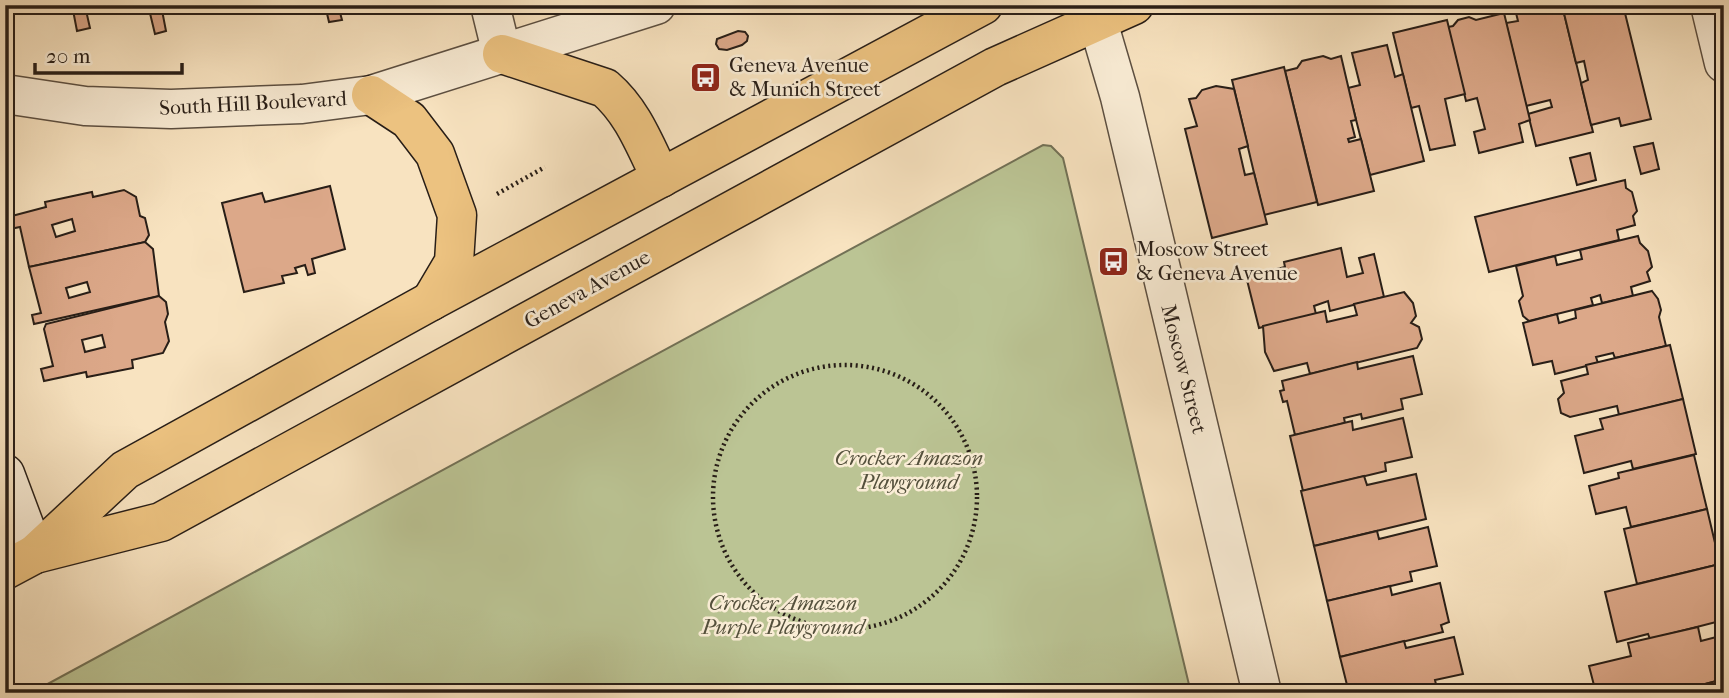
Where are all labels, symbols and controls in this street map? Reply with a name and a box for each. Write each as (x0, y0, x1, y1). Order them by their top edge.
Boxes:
scale bar (35, 32, 182, 76)
text: 20 m (46, 44, 91, 68)
place label: Geneva Avenue & Munich Street (729, 53, 881, 101)
bus stop icon: Geneva Avenue & Munich Street (689, 60, 723, 94)
street label: South Hill Boulevard (159, 86, 348, 120)
place label: Moscow Street & Geneva Avenue (1136, 237, 1298, 285)
bus stop icon: Moscow Street & Geneva Avenue (1096, 244, 1130, 278)
street label: Geneva Avenue (520, 245, 654, 333)
street label: Moscow Street (1156, 302, 1212, 437)
park label: Crocker Amazon Playground (835, 446, 983, 494)
park label: Crocker Amazon Purple Playground (701, 591, 866, 639)

